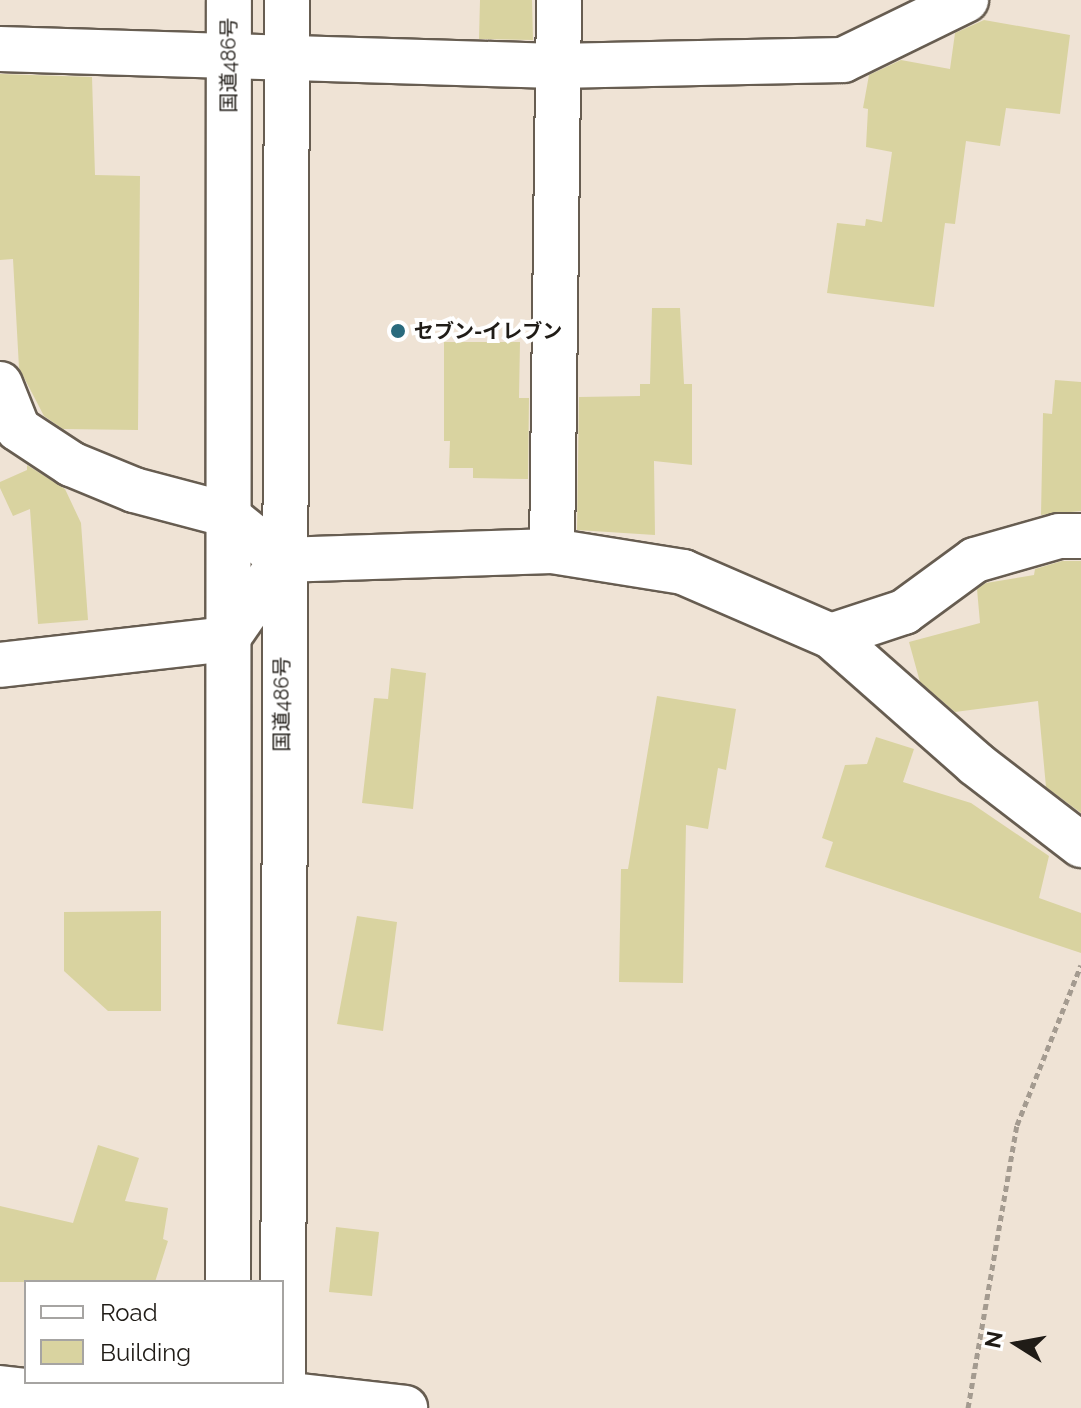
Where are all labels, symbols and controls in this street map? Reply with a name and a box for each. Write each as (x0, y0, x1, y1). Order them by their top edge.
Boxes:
street label: 国道486号 (217, 18, 241, 112)
place label: セブン-イレブン (414, 319, 562, 343)
marker: セブン-イレブン (389, 322, 407, 340)
street label: 国道486号 (270, 657, 294, 751)
legend (24, 1280, 284, 1384)
text: Road (100, 1298, 158, 1327)
north arrow (977, 1304, 1057, 1384)
text: N (979, 1329, 1008, 1350)
text: Building (100, 1338, 191, 1367)

